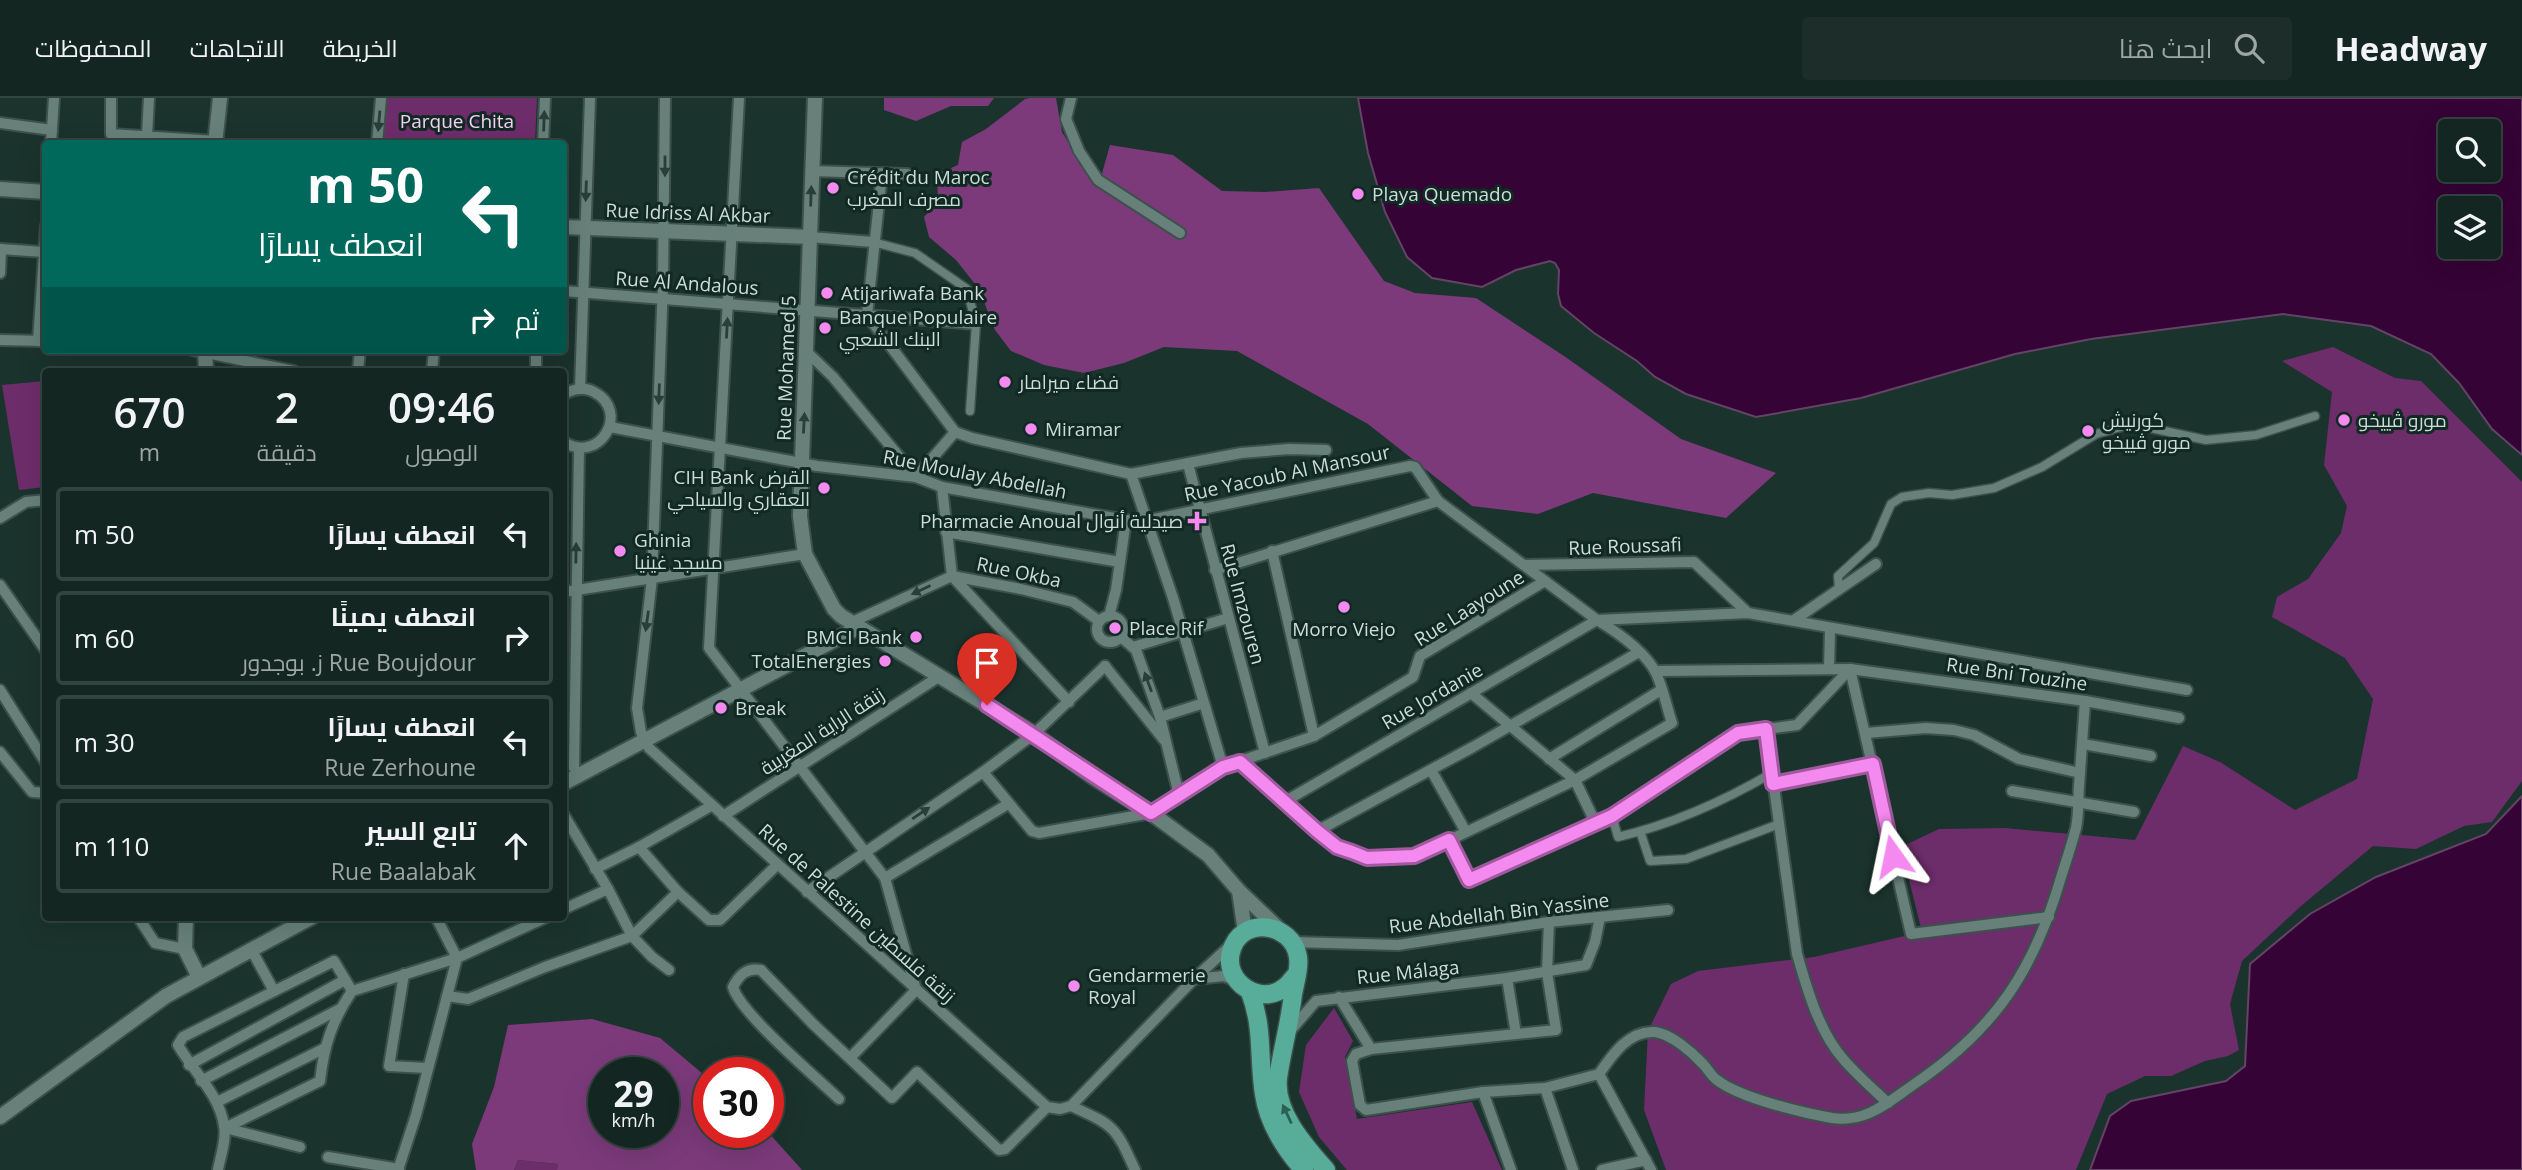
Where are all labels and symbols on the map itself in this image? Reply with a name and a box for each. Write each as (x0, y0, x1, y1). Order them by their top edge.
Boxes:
park label: Parque Chita (400, 108, 514, 134)
one-way arrow (373, 110, 384, 132)
one-way arrow (538, 110, 549, 132)
one-way arrow (659, 155, 671, 177)
place label: Crédit du Maroc مصرف المغرب (847, 164, 990, 212)
one-way arrow (581, 180, 592, 202)
marker: Crédit du Maroc مصرف المغرب (825, 180, 841, 196)
place label: Playa Quemado (1372, 181, 1512, 207)
one-way arrow (806, 185, 817, 207)
marker: Playa Quemado (1350, 186, 1366, 202)
street label: Rue Idriss Al Akbar (605, 197, 771, 229)
street label: Rue Al Andalous (615, 265, 759, 301)
place label: Atijariwafa Bank (841, 280, 984, 306)
marker: Atijariwafa Bank (819, 285, 835, 301)
street label: Rue Mohamed 5 (770, 295, 802, 441)
place label: Banque Populaire البنك الشعبي (839, 304, 997, 354)
one-way arrow (722, 317, 733, 339)
marker: Banque Populaire البنك الشعبي (817, 320, 833, 336)
place label: فضاء ميرامار (1018, 369, 1119, 395)
marker: فضاء ميرامار (997, 374, 1013, 390)
one-way arrow (653, 383, 664, 405)
place label: كورنيش مورو ڤييخو (2102, 407, 2191, 455)
place label: مورو ڤييخو (2358, 407, 2447, 433)
one-way arrow (798, 412, 809, 434)
marker: مورو ڤييخو (2336, 412, 2352, 428)
place label: Miramar (1045, 416, 1121, 442)
marker: Miramar (1023, 421, 1039, 437)
marker: كورنيش مورو ڤييخو (2080, 423, 2096, 439)
street label: Rue Yacoub Al Mansour (1182, 438, 1393, 508)
street label: Rue Moulay Abdellah (881, 443, 1069, 505)
place label: CIH Bank القرض العقاري والسياحي (667, 464, 810, 514)
marker: CIH Bank القرض العقاري والسياحي (816, 480, 832, 496)
place label: Pharmacie Anoual صيدلية أنوال (920, 508, 1183, 534)
marker: Pharmacie Anoual صيدلية أنوال (1189, 513, 1205, 529)
place label: Ghinia مسجد غينيا (634, 527, 723, 575)
street label: Rue Roussafi (1568, 531, 1682, 561)
street label: Rue Imzouren (1214, 541, 1272, 667)
one-way arrow (571, 542, 582, 564)
marker: Ghinia مسجد غينيا (612, 543, 628, 559)
street label: Rue Okba (974, 550, 1064, 594)
street label: Rue Laayoune (1409, 564, 1529, 652)
one-way arrow (910, 585, 931, 596)
marker: Morro Viejo (1336, 599, 1352, 615)
one-way arrow (642, 610, 653, 632)
place label: Place Rif (1129, 615, 1205, 641)
place label: Morro Viejo (1292, 616, 1396, 642)
marker: Place Rif (1107, 620, 1123, 636)
place label: BMCI Bank (806, 624, 902, 650)
marker: BMCI Bank (908, 629, 924, 645)
pin (957, 633, 1017, 705)
place label: TotalEnergies (751, 648, 871, 674)
street label: Rue Bni Touzine (1945, 651, 2089, 697)
marker: TotalEnergies (877, 653, 893, 669)
street label: Rue Jordanie (1377, 657, 1487, 735)
one-way arrow (1142, 672, 1153, 693)
street label: زنقة الراية المغربية (755, 681, 889, 781)
place label: Break (735, 695, 786, 721)
marker: Break (713, 700, 729, 716)
one-way arrow (912, 807, 931, 820)
street label: Rue de Palestine زنقة فلسطين (753, 818, 961, 1008)
position arrow (1856, 819, 1930, 893)
street label: Rue Abdellah Bin Yassine (1387, 887, 1611, 939)
street label: Rue Málaga (1355, 954, 1461, 990)
place label: Gendarmerie Royal (1088, 962, 1206, 1010)
marker: Gendarmerie Royal (1066, 978, 1082, 994)
speed limit sign: 30 (693, 1057, 784, 1148)
one-way arrow (1281, 1104, 1293, 1124)

